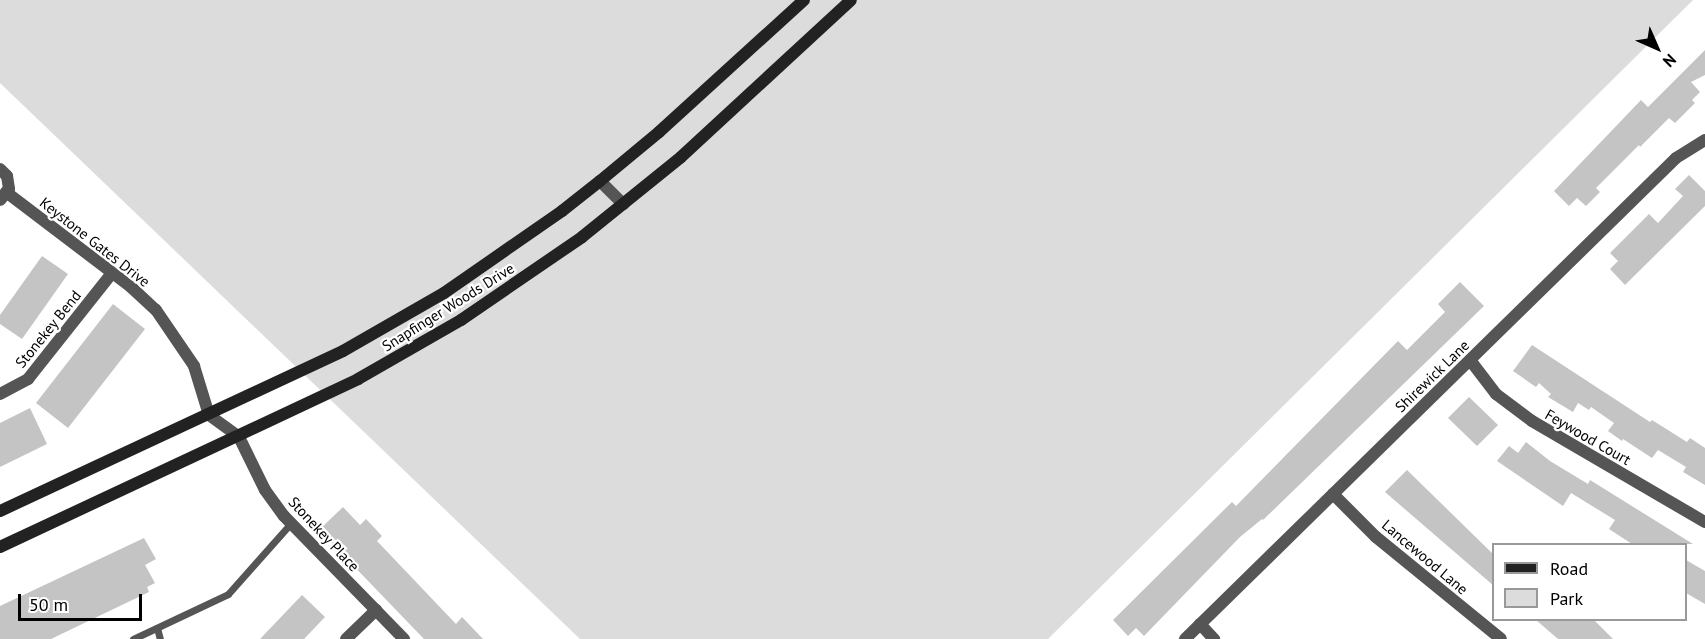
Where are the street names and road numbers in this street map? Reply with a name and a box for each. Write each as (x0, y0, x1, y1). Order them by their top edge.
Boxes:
street label: Keystone Gates Drive (36, 193, 154, 291)
street label: Snapfinger Woods Drive (378, 259, 518, 355)
street label: Stonekey Bend (11, 287, 85, 371)
street label: Shirewick Lane (1391, 336, 1473, 416)
street label: Feywood Court (1542, 405, 1634, 469)
street label: Stonekey Place (285, 493, 363, 575)
street label: Lancewood Lane (1378, 516, 1472, 598)

